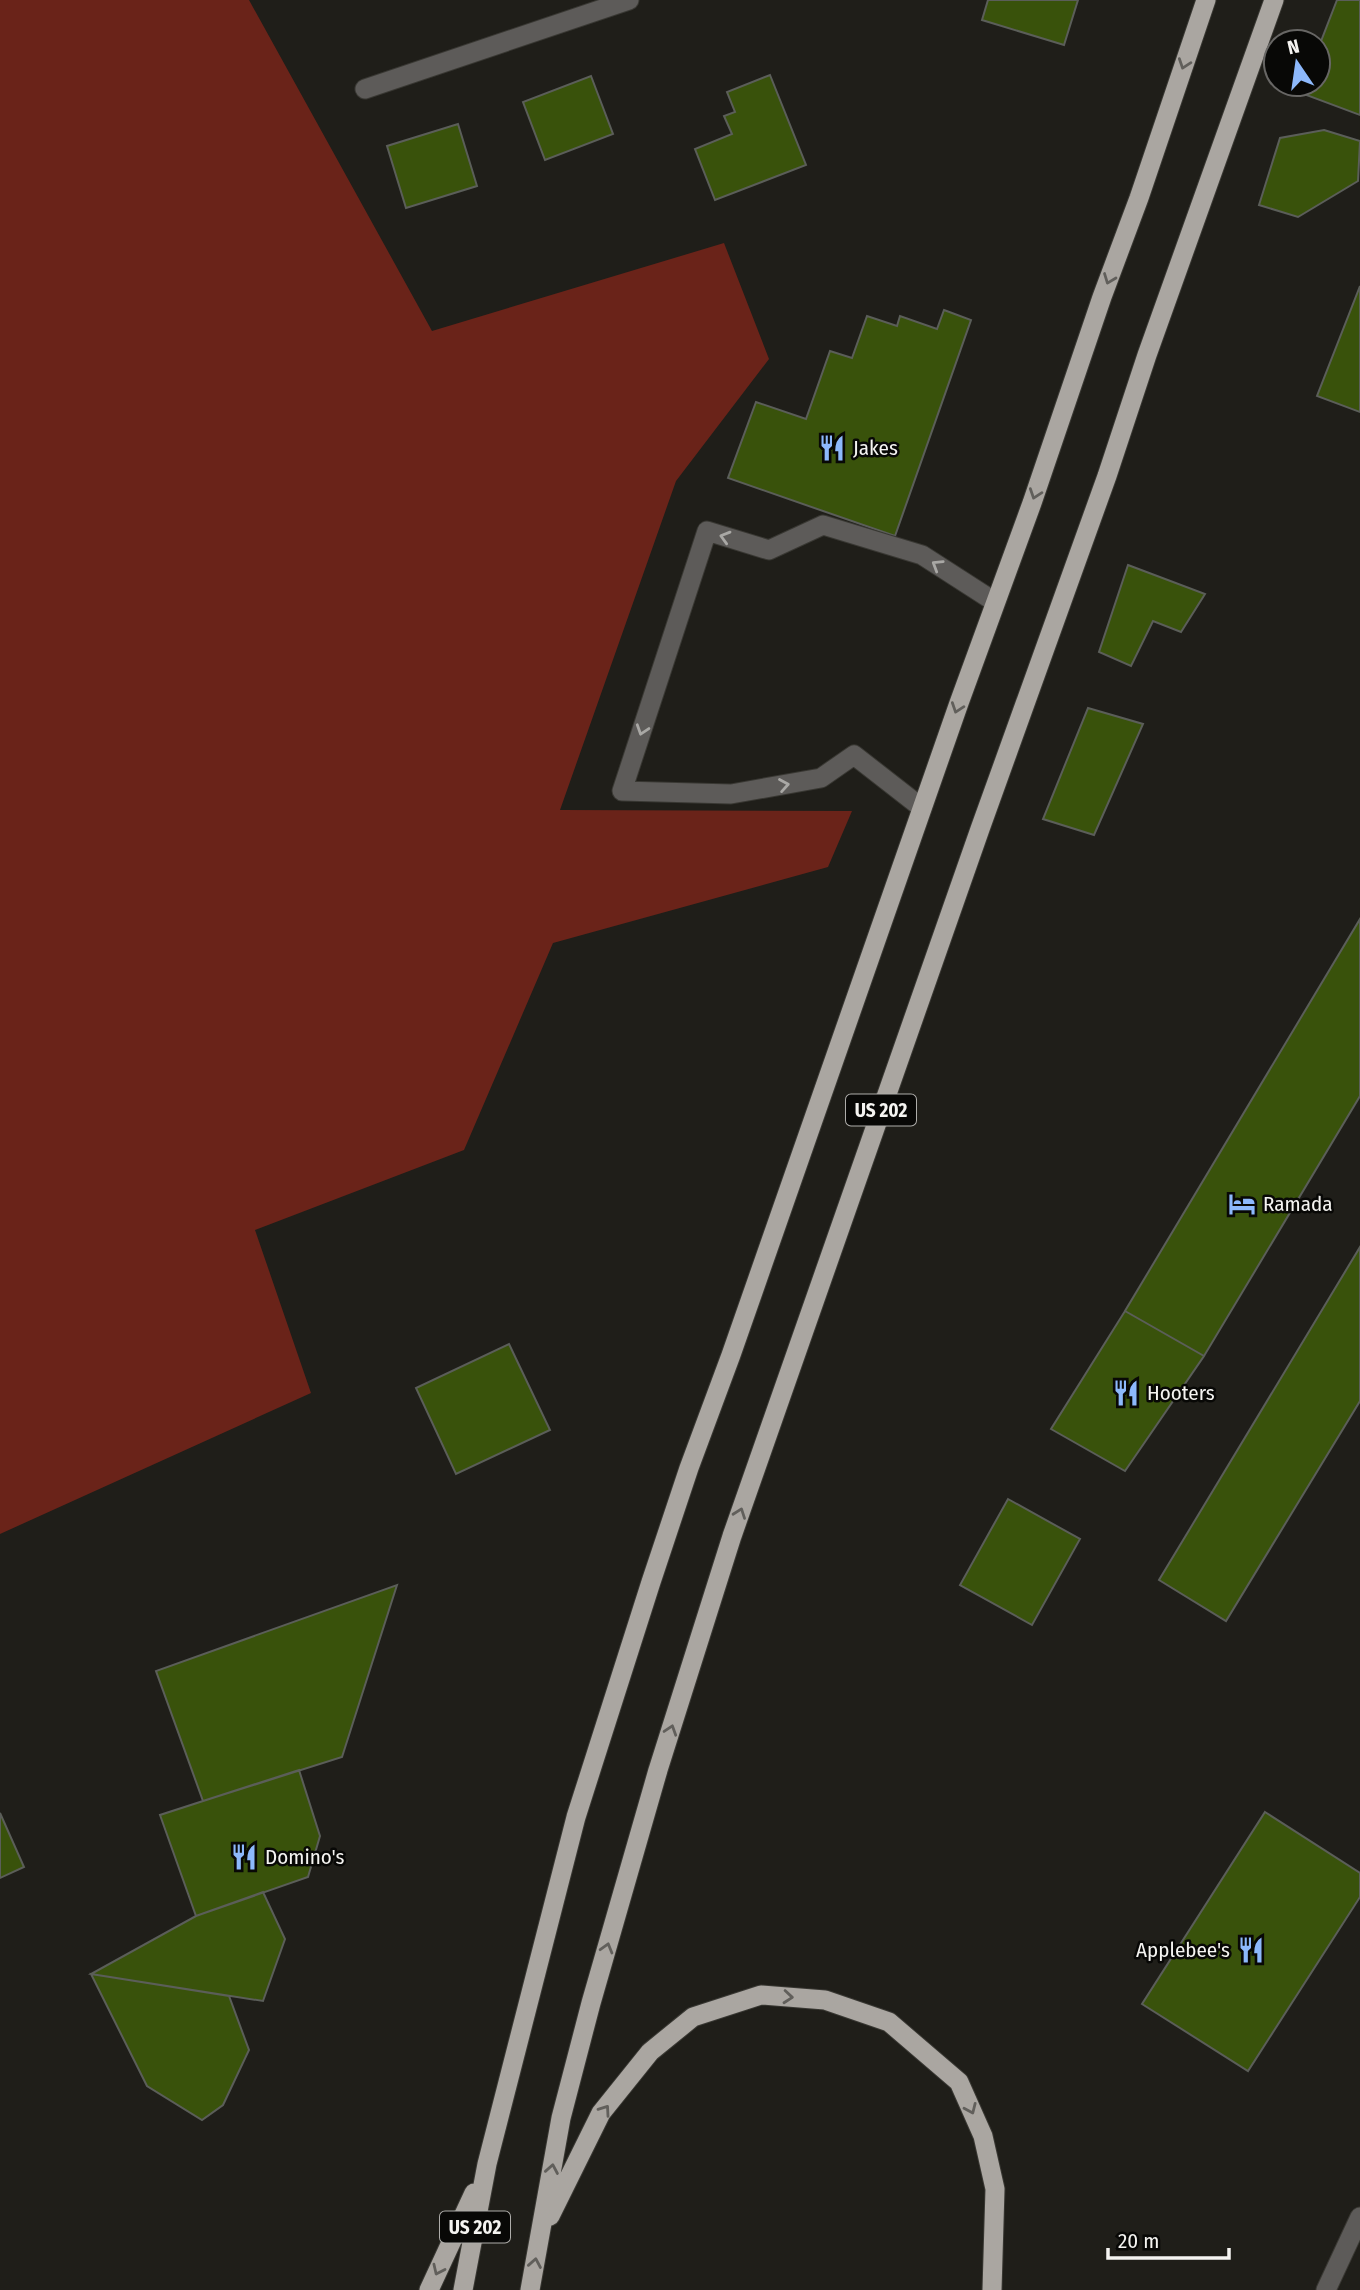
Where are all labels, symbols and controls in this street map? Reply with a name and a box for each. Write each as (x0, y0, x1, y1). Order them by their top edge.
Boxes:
north arrow (1262, 28, 1332, 98)
text: N (1285, 34, 1301, 59)
one-way arrow (1178, 58, 1192, 70)
one-way arrow (1103, 273, 1117, 285)
restaurant icon: Jakes (817, 433, 847, 463)
place label: Jakes (853, 435, 898, 461)
one-way arrow (1029, 488, 1043, 500)
one-way arrow (719, 530, 731, 545)
one-way arrow (932, 561, 945, 574)
one-way arrow (951, 702, 965, 714)
one-way arrow (636, 724, 650, 736)
one-way arrow (778, 778, 790, 793)
road number: US 202 (846, 1094, 916, 1126)
hotel icon: Ramada (1227, 1189, 1257, 1219)
place label: Ramada (1263, 1191, 1333, 1217)
restaurant icon: Hooters (1111, 1378, 1141, 1408)
place label: Hooters (1147, 1380, 1215, 1406)
one-way arrow (732, 1508, 746, 1520)
one-way arrow (662, 1724, 677, 1736)
restaurant icon: Domino's (229, 1842, 259, 1872)
place label: Domino's (265, 1844, 345, 1870)
restaurant icon: Applebee's (1236, 1935, 1266, 1965)
place label: Applebee's (1136, 1937, 1230, 1963)
one-way arrow (598, 1942, 613, 1954)
one-way arrow (782, 1989, 793, 2004)
one-way arrow (963, 2102, 977, 2114)
one-way arrow (597, 2105, 609, 2118)
one-way arrow (544, 2163, 559, 2175)
road number: US 202 (440, 2212, 510, 2242)
scale bar (1108, 2216, 1229, 2260)
text: 20 m (1118, 2228, 1159, 2254)
one-way arrow (527, 2257, 542, 2269)
one-way arrow (432, 2263, 446, 2275)

